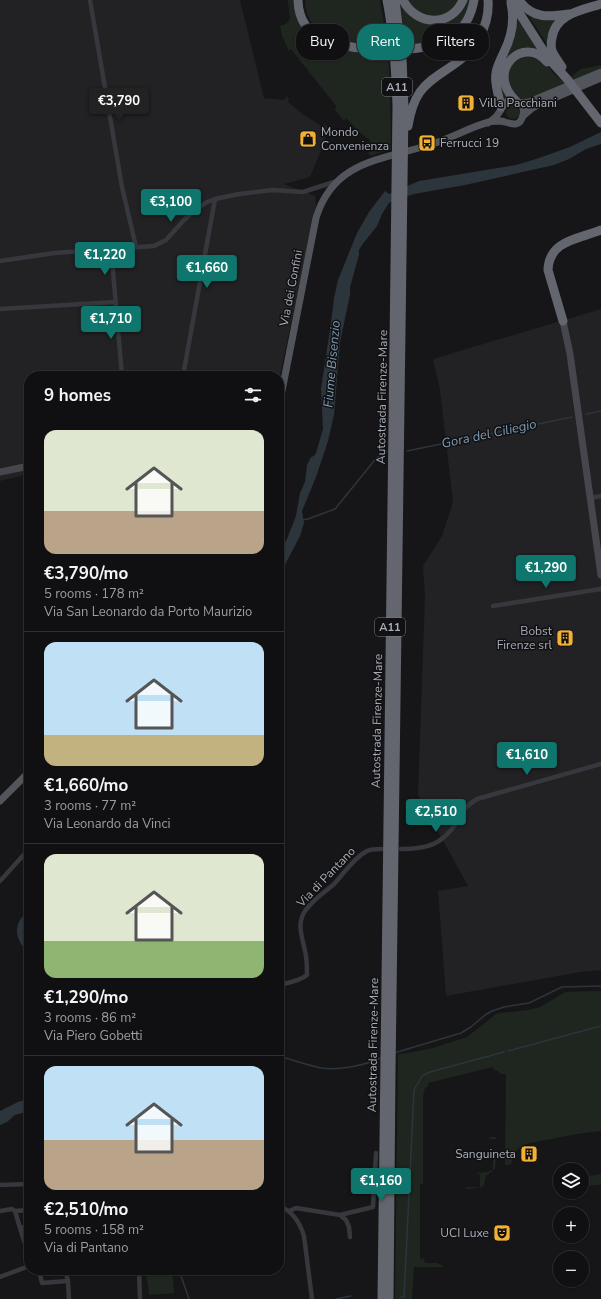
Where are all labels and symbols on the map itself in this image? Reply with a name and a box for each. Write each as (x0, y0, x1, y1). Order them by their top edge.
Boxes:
road number: A11 (382, 78, 412, 96)
pin: €3,790 (86, 88, 152, 122)
building icon: Villa Pacchiani (456, 93, 476, 113)
place label: Villa Pacchiani (478, 95, 557, 111)
place label: Mondo Convenienza (321, 124, 389, 154)
shop icon: Mondo Convenienza (298, 129, 318, 149)
bus stop icon: Ferrucci 19 (417, 133, 437, 153)
place label: Ferrucci 19 (440, 135, 499, 151)
pin: €3,100 (138, 189, 204, 223)
pin: €1,220 (72, 242, 138, 276)
street label: Via dei Confini (276, 249, 306, 328)
pin: €1,660 (174, 255, 240, 289)
pin: €1,710 (78, 306, 144, 340)
water label: Fiume Bisenzio (319, 320, 345, 408)
street label: Autostrada Firenze-Mare (373, 330, 391, 464)
water label: Gora del Ciliegio (440, 415, 538, 453)
pin: €1,290 (513, 555, 579, 589)
road number: A11 (375, 618, 405, 636)
place label: Bobst Firenze srl (497, 623, 553, 653)
building icon: Bobst Firenze srl (555, 628, 575, 648)
street label: Autostrada Firenze-Mare (368, 654, 386, 788)
pin: €1,610 (494, 742, 560, 776)
pin: €2,510 (403, 799, 469, 833)
street label: Via di Pantano (292, 843, 359, 911)
street label: Autostrada Firenze-Mare (364, 978, 382, 1112)
building icon: Sanguineta (519, 1144, 539, 1164)
place label: Sanguineta (455, 1146, 516, 1162)
pin: €1,160 (348, 1168, 414, 1202)
theatre icon: UCI Luxe (492, 1223, 512, 1243)
place label: UCI Luxe (440, 1225, 489, 1241)

